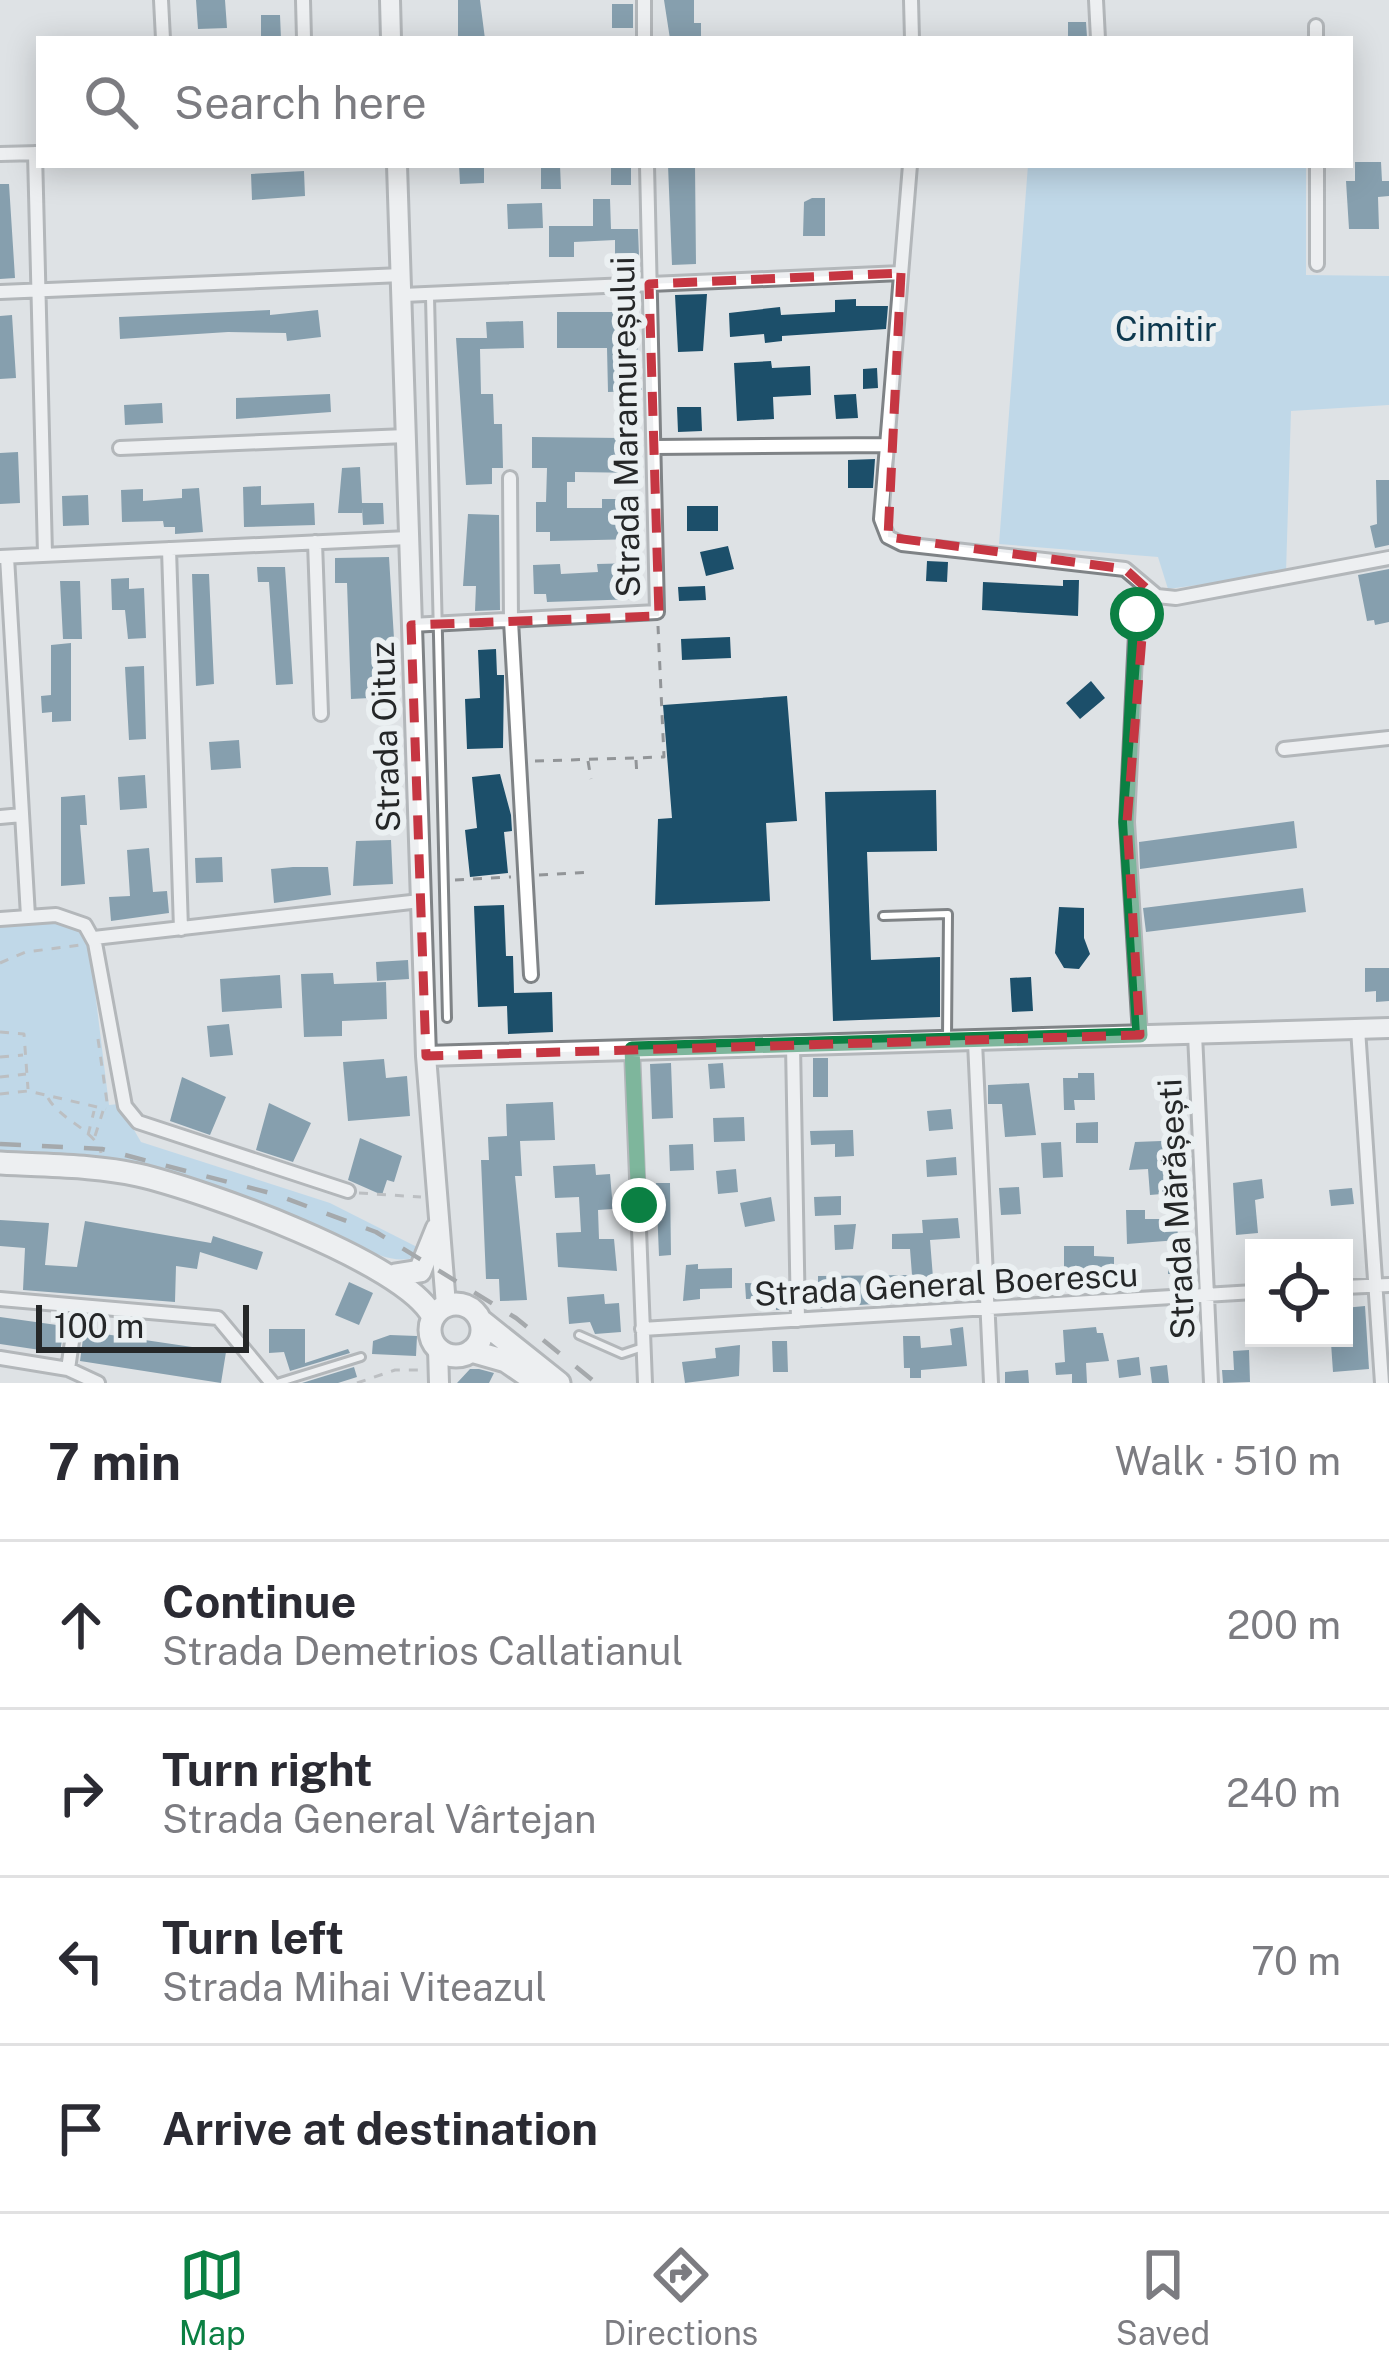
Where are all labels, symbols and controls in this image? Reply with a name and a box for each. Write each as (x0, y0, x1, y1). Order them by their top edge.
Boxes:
search box (36, 36, 1353, 168)
icon: search (78, 69, 144, 135)
text: Search here (174, 76, 427, 129)
street label: Strada Maramureșului (603, 256, 647, 598)
park label: Cimitir (1115, 310, 1217, 348)
route start (1110, 587, 1164, 641)
street label: Strada Oituz (363, 641, 407, 833)
street label: Strada Mărășești (1150, 1078, 1202, 1340)
route end (612, 1178, 666, 1232)
map controls (1245, 1239, 1353, 1347)
button: locate (1245, 1239, 1353, 1347)
street label: Strada General Boerescu (753, 1255, 1139, 1313)
scale bar (36, 1299, 249, 1352)
text: 100 m (54, 1307, 144, 1345)
text: 7 min (48, 1432, 181, 1491)
text: Walk · 510 m (1115, 1438, 1341, 1484)
text: Continue (162, 1575, 356, 1628)
icon: ahead (48, 1592, 114, 1658)
text: 200 m (1227, 1602, 1341, 1648)
text: Strada Demetrios Callatianul (162, 1628, 683, 1674)
text: Turn right (162, 1743, 373, 1796)
icon: right (48, 1760, 114, 1826)
text: 240 m (1226, 1770, 1341, 1816)
text: Strada General Vârtejan (162, 1796, 597, 1842)
text: Turn left (162, 1911, 344, 1964)
icon: left (48, 1928, 114, 1994)
text: 70 m (1251, 1938, 1341, 1984)
text: Strada Mihai Viteazul (162, 1964, 547, 2010)
icon: arrive (48, 2096, 114, 2162)
text: Arrive at destination (162, 2102, 598, 2155)
tab: Map (179, 2242, 246, 2352)
tab: Directions (603, 2242, 758, 2352)
tab: Saved (1116, 2242, 1210, 2352)

